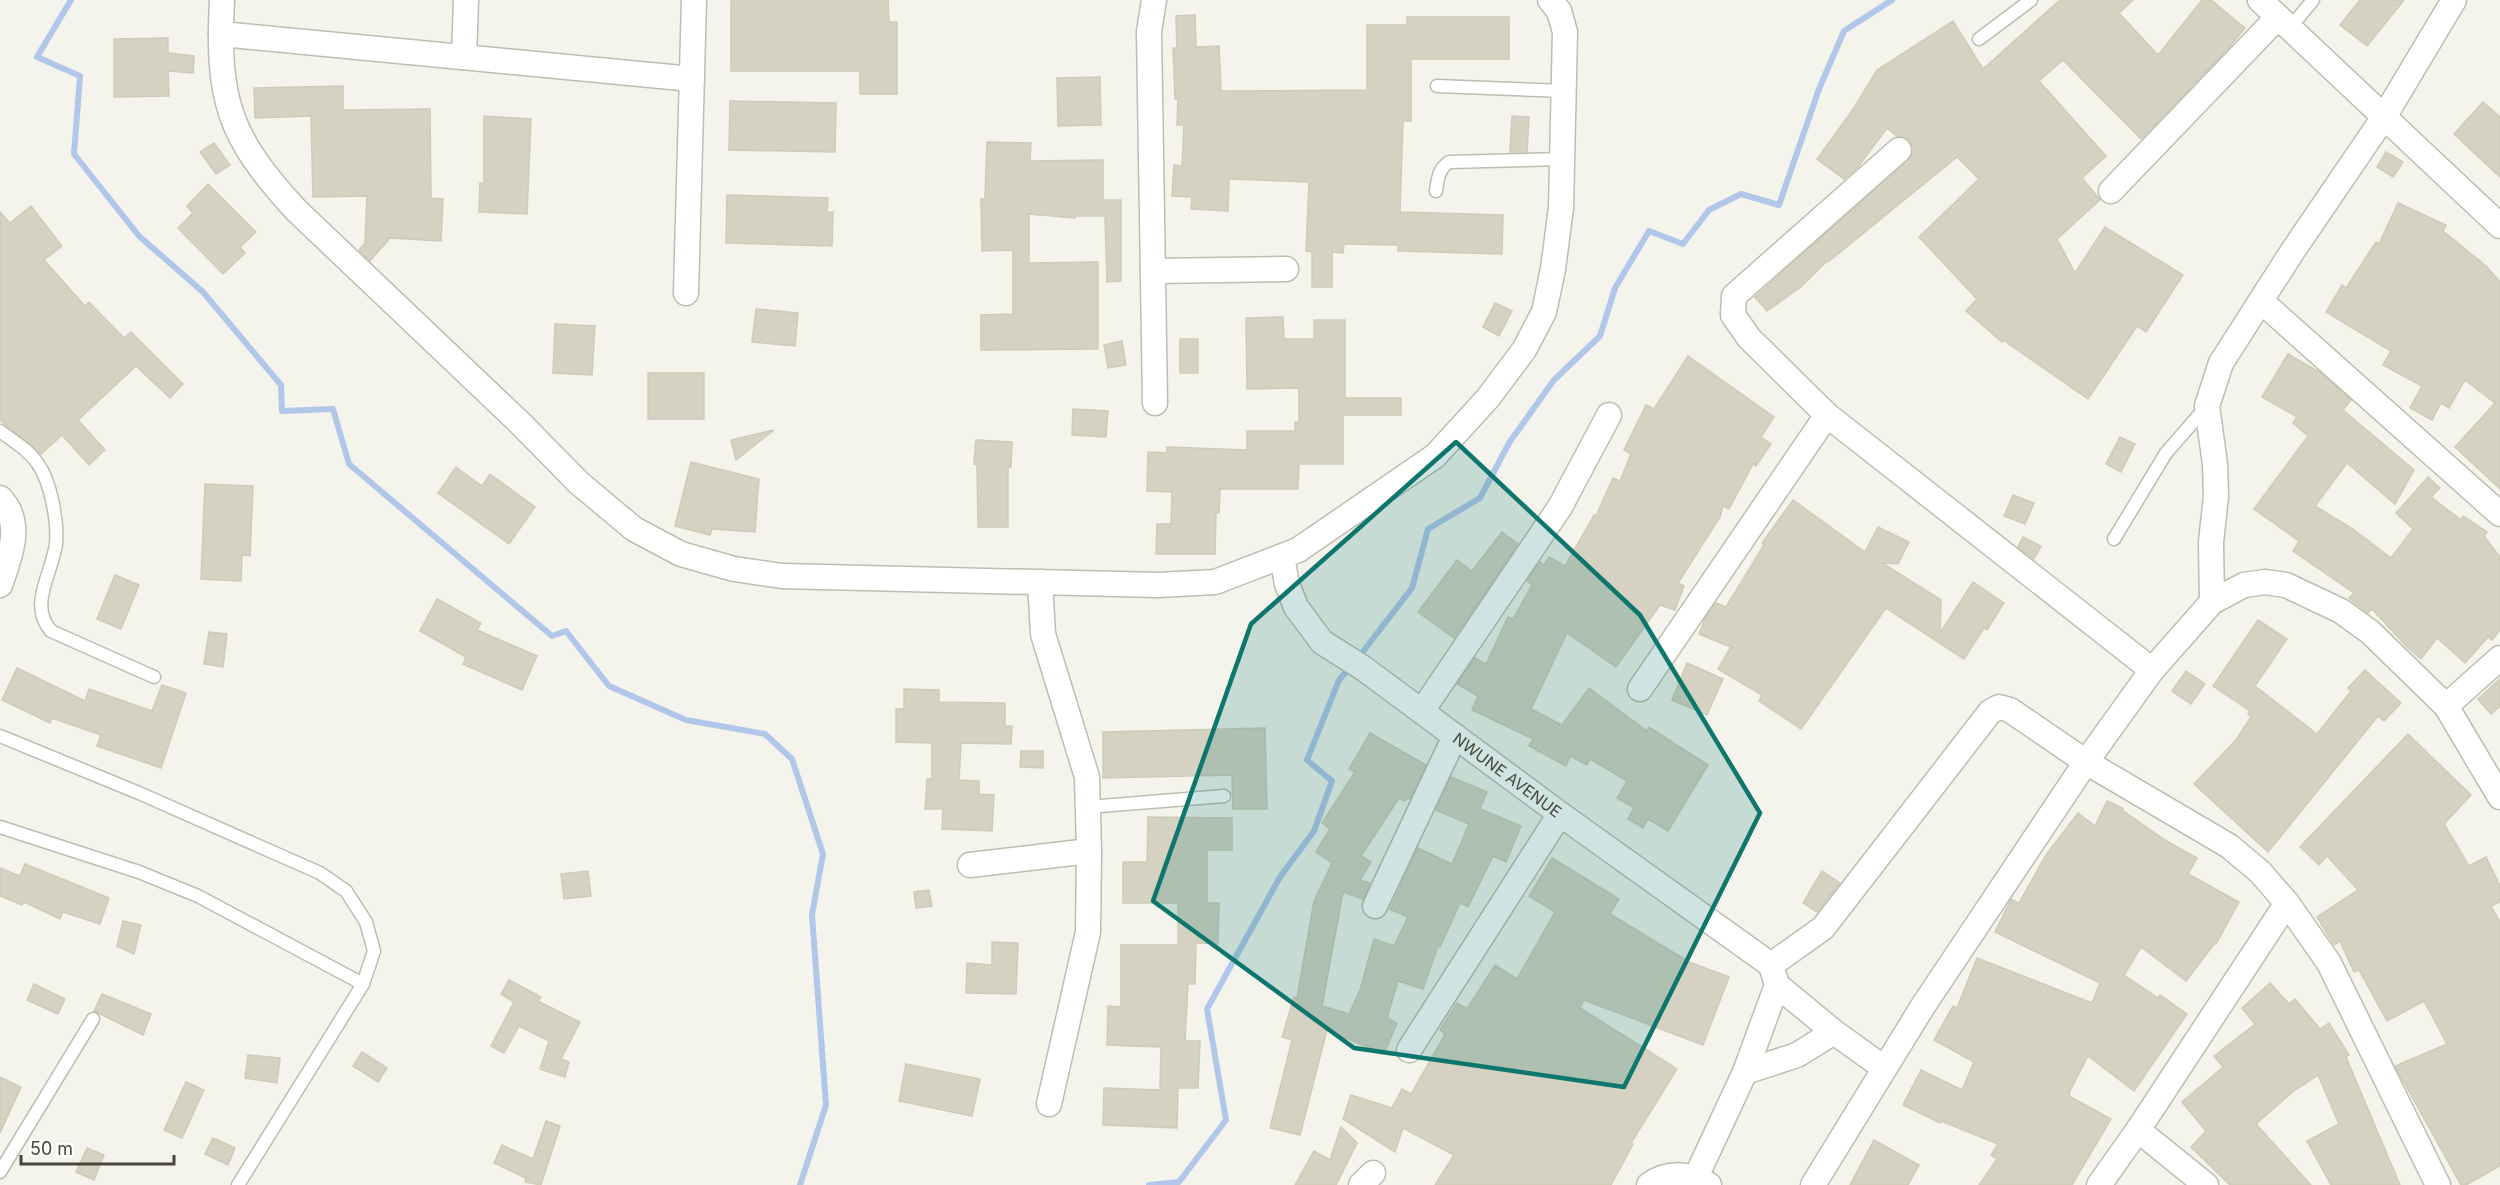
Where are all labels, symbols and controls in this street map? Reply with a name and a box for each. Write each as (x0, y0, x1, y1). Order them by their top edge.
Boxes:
street label: NWUNE AVENUE (1449, 728, 1566, 822)
scale bar (21, 1128, 174, 1166)
text: 50 m (30, 1138, 73, 1159)

